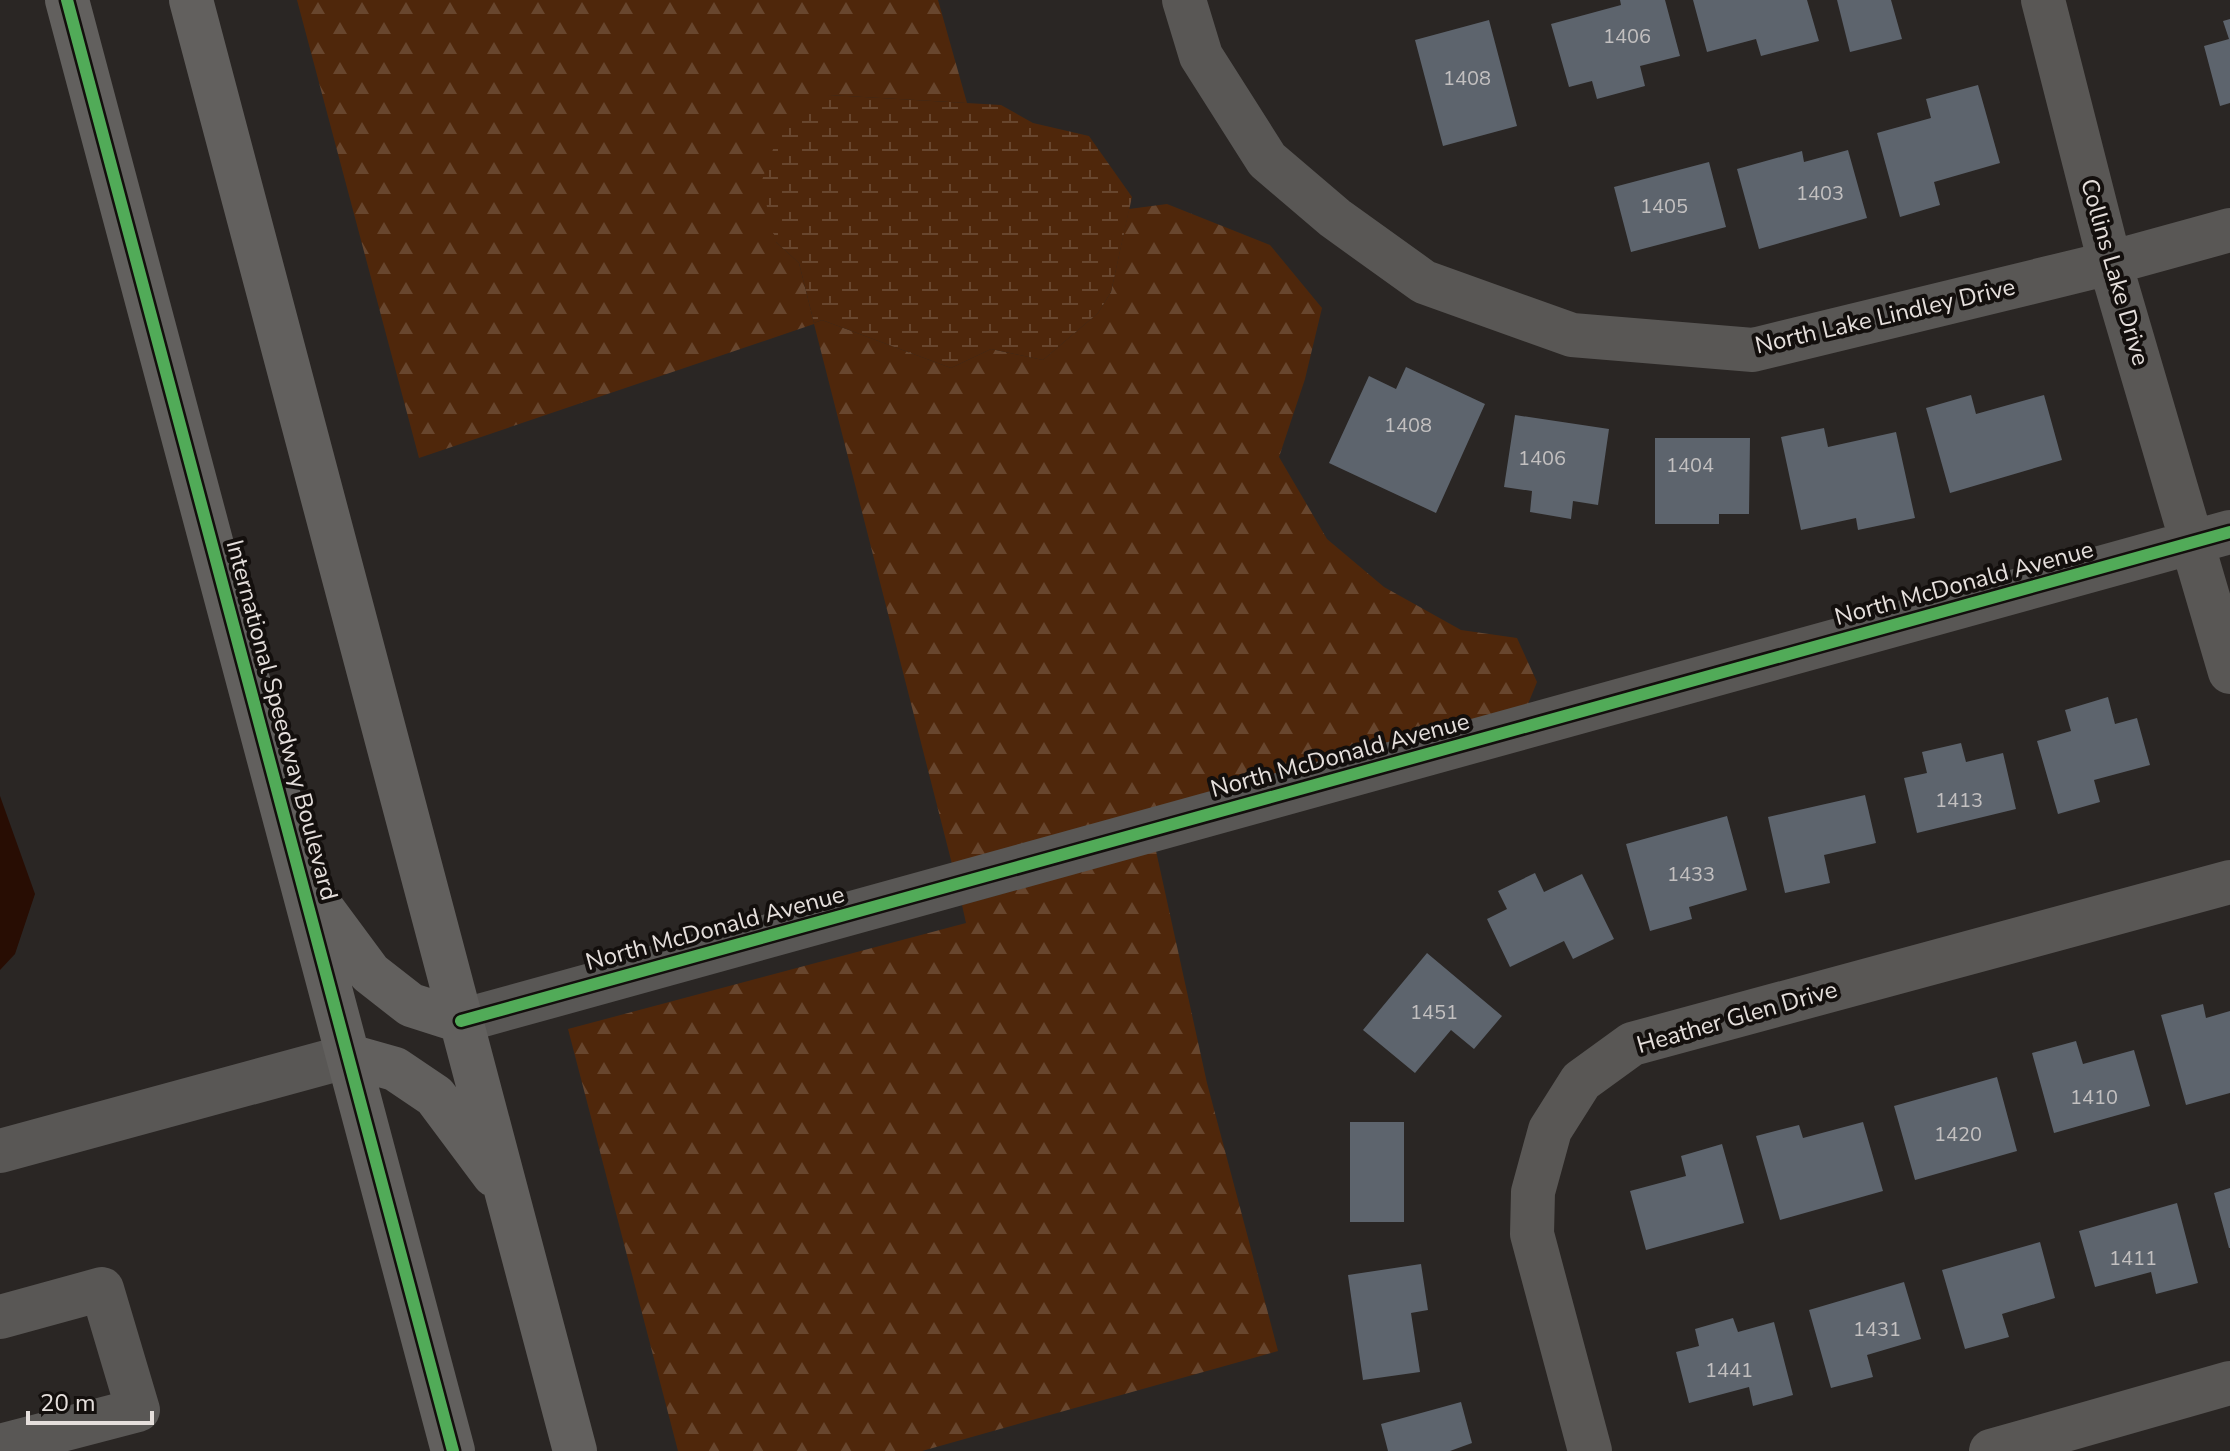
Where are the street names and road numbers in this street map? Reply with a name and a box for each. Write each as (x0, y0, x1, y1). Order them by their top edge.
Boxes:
street label: Collins Lake Drive (2073, 175, 2157, 369)
street label: North Lake Lindley Drive (1752, 270, 2018, 362)
street label: North McDonald Avenue (1831, 533, 2097, 633)
street label: International Speedway Boulevard (218, 536, 346, 904)
street label: North McDonald Avenue (1207, 705, 1473, 805)
street label: North McDonald Avenue (582, 878, 848, 978)
street label: Heather Glen Drive (1633, 973, 1841, 1061)

